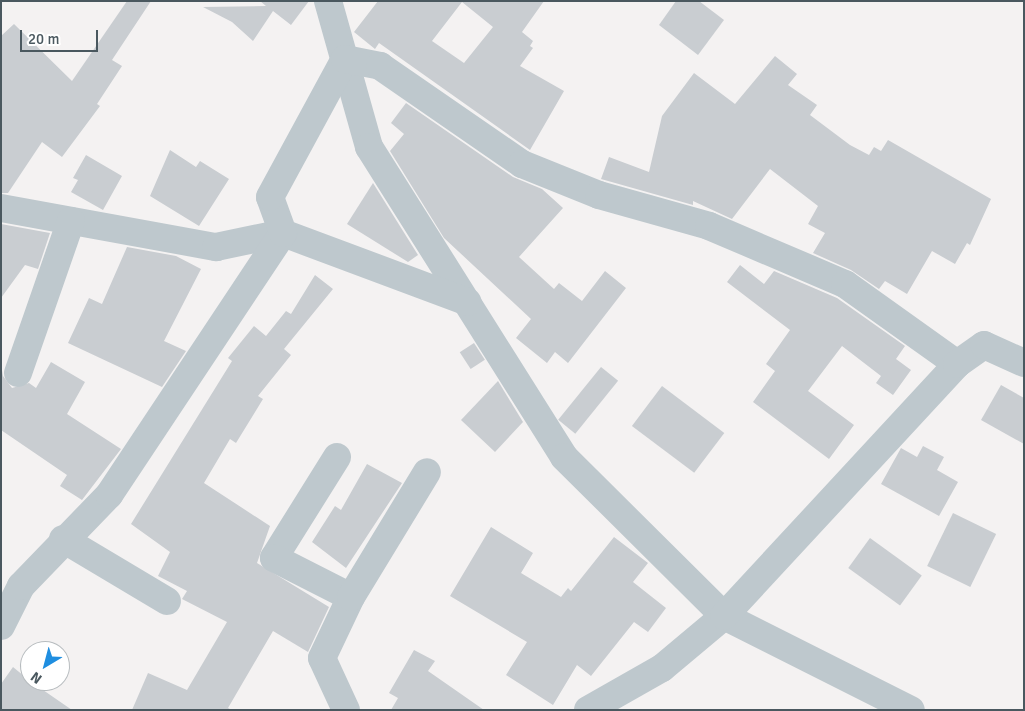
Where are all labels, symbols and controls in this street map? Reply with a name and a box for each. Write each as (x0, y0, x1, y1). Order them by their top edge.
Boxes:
scale bar (22, 20, 100, 52)
text: 20 m (28, 30, 59, 48)
north arrow (20, 641, 70, 691)
text: N (27, 668, 45, 687)

